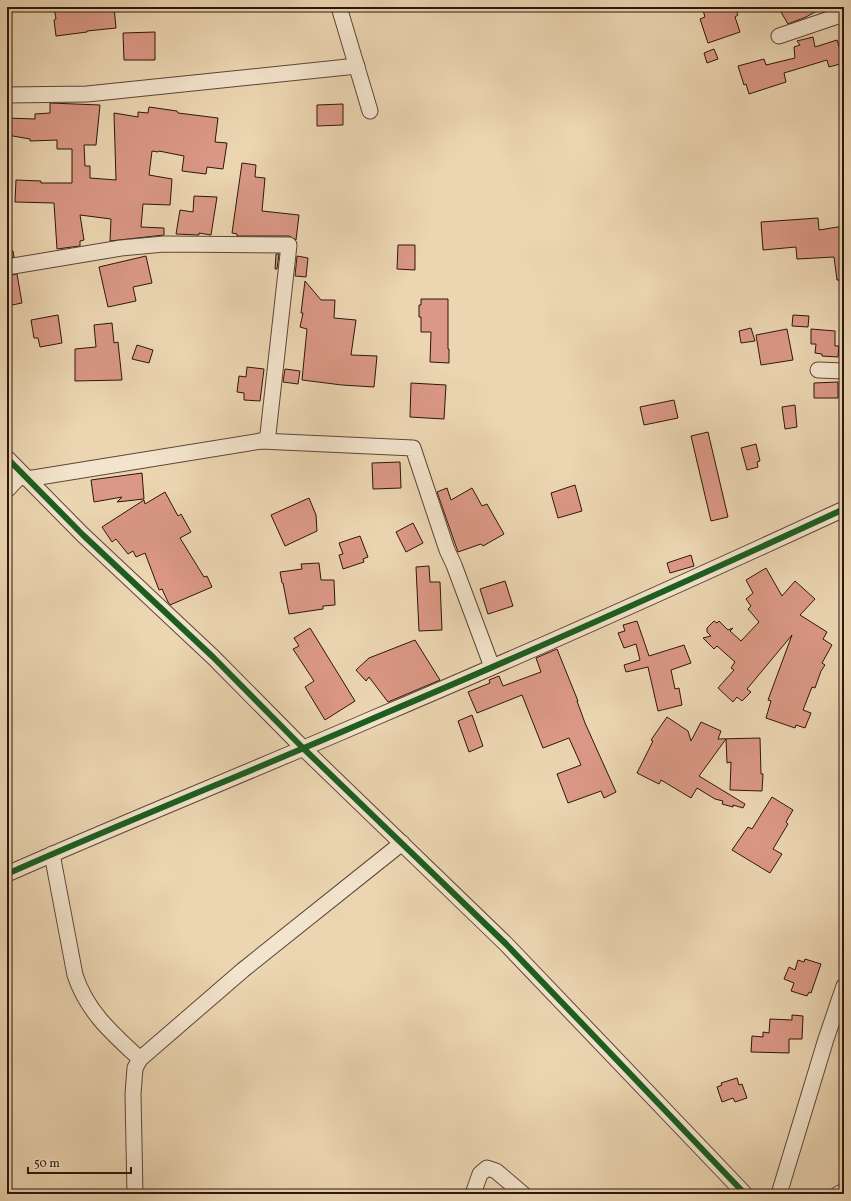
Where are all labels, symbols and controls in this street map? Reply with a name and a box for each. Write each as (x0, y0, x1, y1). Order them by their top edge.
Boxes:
scale bar (28, 1149, 131, 1175)
text: 50 m (34, 1156, 60, 1172)

